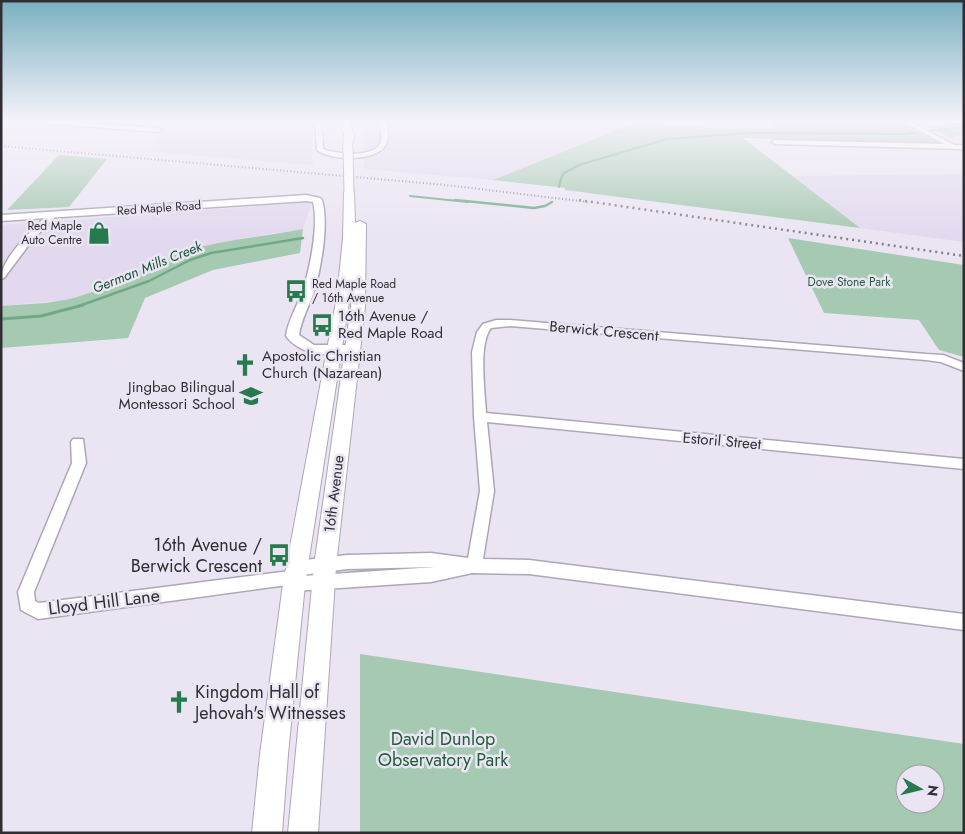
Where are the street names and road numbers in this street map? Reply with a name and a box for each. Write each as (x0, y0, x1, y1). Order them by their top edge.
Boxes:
street label: Red Maple Road (116, 196, 202, 220)
street label: Berwick Crescent (549, 315, 660, 347)
street label: Estoril Street (682, 427, 763, 455)
street label: 16th Avenue (318, 454, 350, 534)
street label: Lloyd Hill Lane (47, 582, 161, 622)

